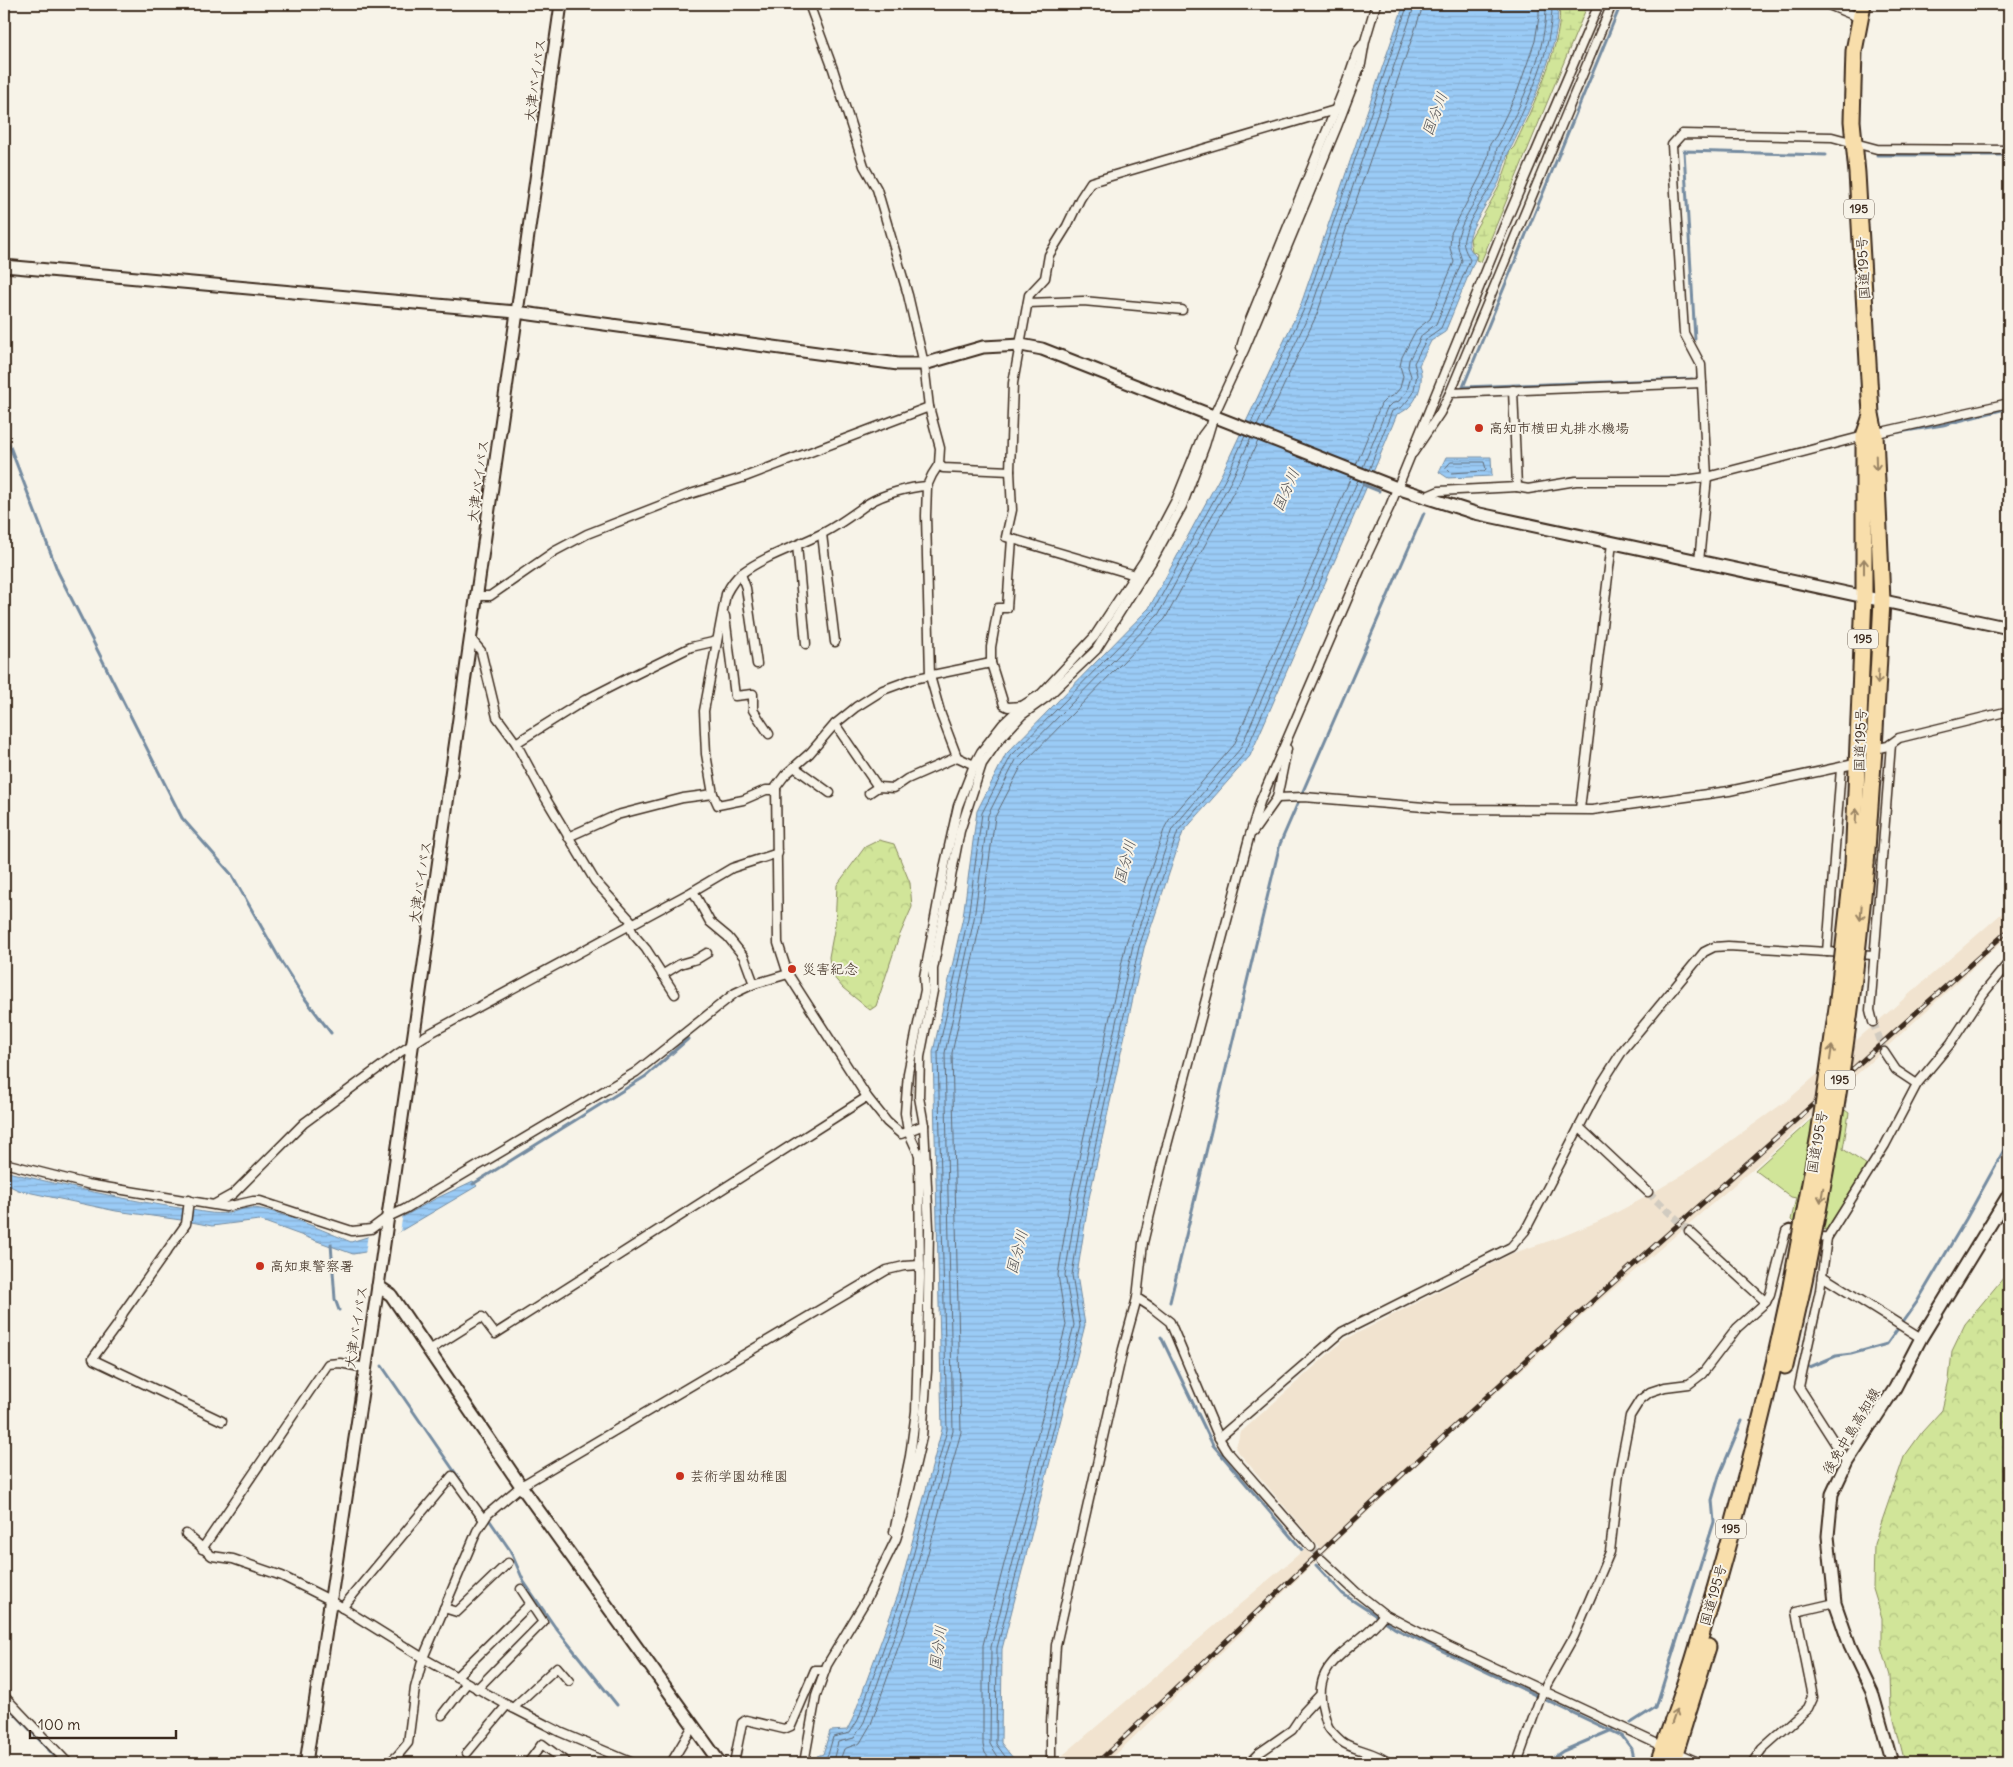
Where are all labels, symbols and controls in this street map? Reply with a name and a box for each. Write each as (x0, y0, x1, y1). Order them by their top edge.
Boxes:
street label: 大津バイパス (520, 37, 550, 123)
water label: 国分川 (1418, 89, 1451, 138)
road number: 195 (1844, 200, 1874, 218)
street label: 国道195号 (1852, 236, 1874, 300)
place label: 高知市横田丸排水機場 (1489, 419, 1629, 437)
marker: 高知市横田丸排水機場 (1473, 422, 1485, 434)
street label: 大津バイパス (463, 438, 493, 524)
one-way arrow (1872, 454, 1881, 470)
water label: 国分川 (1268, 465, 1303, 514)
one-way arrow (1859, 558, 1869, 574)
road number: 195 (1848, 630, 1878, 648)
one-way arrow (1873, 669, 1882, 685)
street label: 国道195号 (1850, 708, 1870, 772)
one-way arrow (1852, 808, 1861, 824)
water label: 国分川 (1110, 838, 1140, 886)
street label: 大津バイパス (405, 839, 435, 925)
one-way arrow (1857, 904, 1866, 920)
place label: 災害紀念 (802, 960, 858, 978)
marker: 災害紀念 (786, 963, 798, 975)
one-way arrow (1826, 1046, 1836, 1062)
road number: 195 (1825, 1070, 1855, 1090)
street label: 国道195号 (1803, 1109, 1831, 1175)
one-way arrow (1817, 1186, 1826, 1202)
water label: 国分川 (1002, 1228, 1032, 1276)
place label: 高知東警察署 (270, 1257, 354, 1275)
marker: 高知東警察署 (254, 1260, 266, 1272)
street label: 大津バイパス (341, 1284, 371, 1370)
street label: 後免中島高知線 (1818, 1384, 1884, 1478)
place label: 芸術学園幼稚園 (690, 1467, 788, 1485)
marker: 芸術学園幼稚園 (674, 1470, 686, 1482)
road number: 195 (1716, 1520, 1746, 1538)
street label: 国道195号 (1696, 1562, 1730, 1628)
water label: 国分川 (925, 1624, 950, 1672)
scale bar (30, 1707, 176, 1739)
one-way arrow (1670, 1710, 1679, 1725)
text: 100 m (38, 1715, 80, 1734)

